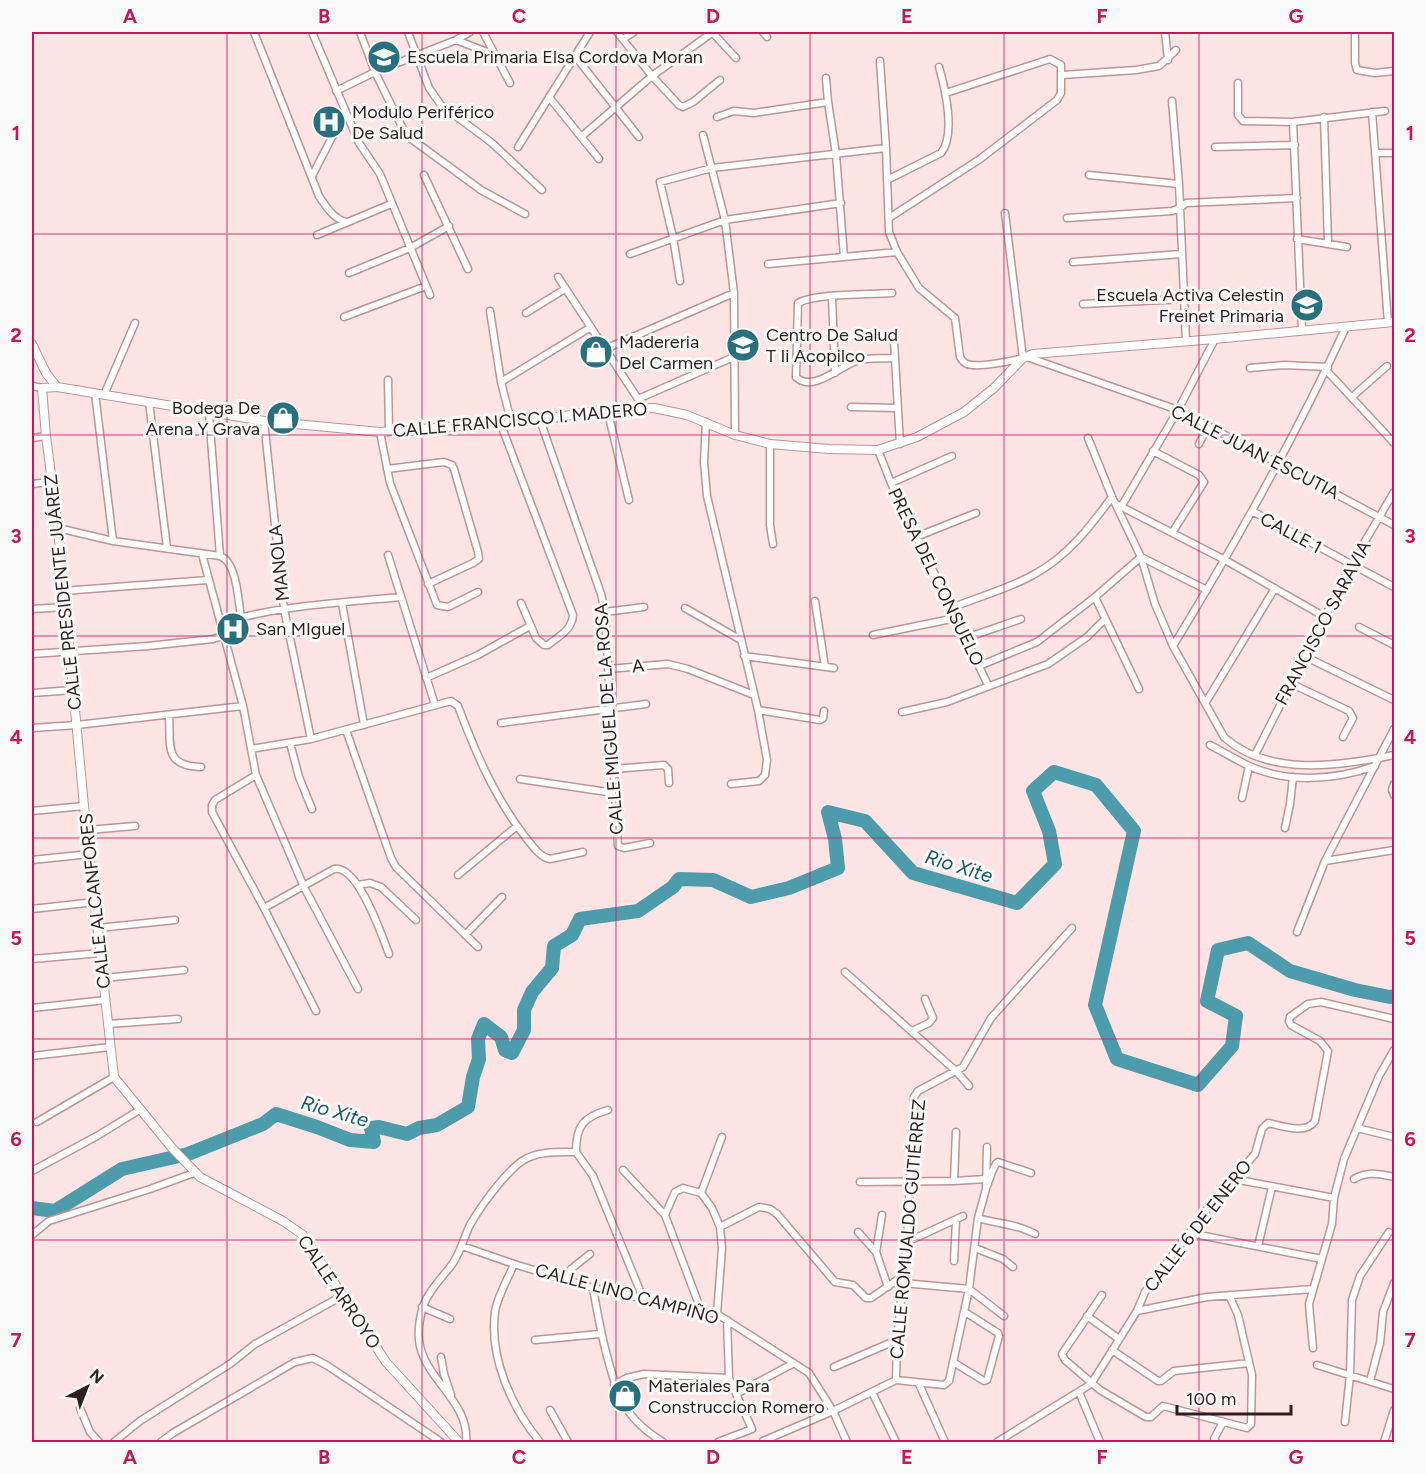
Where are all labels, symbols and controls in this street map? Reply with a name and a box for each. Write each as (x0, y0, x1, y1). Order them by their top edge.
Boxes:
text: A (123, 4, 138, 28)
text: B (318, 4, 330, 28)
text: C (512, 4, 526, 28)
text: D (706, 4, 720, 28)
text: E (901, 4, 913, 28)
text: F (1096, 4, 1108, 28)
text: G (1289, 4, 1304, 28)
school or university icon: Escuela Primaria Elsa Cordova Moran (366, 39, 402, 75)
place label: Escuela Primaria Elsa Cordova Moran (407, 46, 703, 68)
place label: Modulo Periférico De Salud (352, 101, 494, 144)
hospital icon: Modulo Periférico De Salud (311, 104, 347, 140)
text: 1 (12, 121, 20, 145)
text: 1 (1406, 121, 1414, 145)
place label: Escuela Activa Celestin Freinet Primaria (1096, 284, 1284, 327)
school or university icon: Escuela Activa Celestin Freinet Primaria (1289, 287, 1325, 323)
text: 2 (10, 323, 22, 347)
text: 2 (1404, 323, 1416, 347)
place label: Centro De Salud T Ii Acopilco (766, 324, 898, 367)
school or university icon: Centro De Salud T Ii Acopilco (725, 327, 761, 363)
place label: Madereria Del Carmen (619, 331, 713, 374)
shop icon: Madereria Del Carmen (578, 334, 614, 370)
place label: Bodega De Arena Y Grava (146, 397, 260, 440)
street label: CALLE FRANCISCO I. MADERO (392, 398, 648, 442)
shop icon: Bodega De Arena Y Grava (265, 400, 301, 436)
street label: CALLE JUAN ESCUTIA (1167, 400, 1343, 504)
street label: CALLE PRESIDENTE JUÁREZ (40, 473, 86, 711)
street label: PRESA DEL CONSUELO (883, 484, 989, 670)
street label: CALLE 1 (1257, 508, 1325, 558)
text: 3 (10, 524, 22, 548)
street label: MANOLA (264, 524, 294, 602)
text: 3 (1404, 524, 1416, 548)
street label: FRANCISCO SARAVIA (1270, 537, 1376, 709)
street label: CALLE MIGUEL DE LA ROSA (590, 603, 628, 835)
hospital icon: San MIguel (215, 611, 251, 647)
place label: San MIguel (256, 618, 345, 640)
street label: A (631, 655, 645, 677)
text: 4 (10, 725, 23, 749)
text: 4 (1404, 725, 1417, 749)
street label: CALLE ALCANFORES (75, 812, 115, 990)
water label: Rio Xite (922, 844, 996, 888)
text: 5 (10, 926, 22, 950)
text: 5 (1404, 926, 1416, 950)
water label: Rio Xite (298, 1090, 372, 1132)
street label: CALLE ROMUALDO GUTIÉRREZ (886, 1098, 930, 1360)
text: 6 (10, 1127, 22, 1151)
text: 6 (1404, 1127, 1416, 1151)
street label: CALLE 6 DE ENERO (1140, 1156, 1256, 1296)
street label: CALLE ARROYO (293, 1231, 385, 1353)
street label: CALLE LINO CAMPIÑO (533, 1259, 721, 1329)
text: 7 (10, 1328, 22, 1352)
text: 7 (1404, 1328, 1416, 1352)
north arrow (57, 1357, 117, 1417)
text: N (86, 1365, 108, 1387)
place label: Materiales Para Construccion Romero (648, 1375, 825, 1418)
shop icon: Materiales Para Construccion Romero (607, 1378, 643, 1414)
scale bar (1177, 1378, 1291, 1416)
text: 100 m (1186, 1388, 1236, 1410)
text: A (123, 1445, 138, 1469)
text: B (318, 1445, 330, 1469)
text: C (512, 1445, 526, 1469)
text: D (706, 1445, 720, 1469)
text: E (901, 1445, 913, 1469)
text: F (1096, 1445, 1108, 1469)
text: G (1289, 1445, 1304, 1469)

